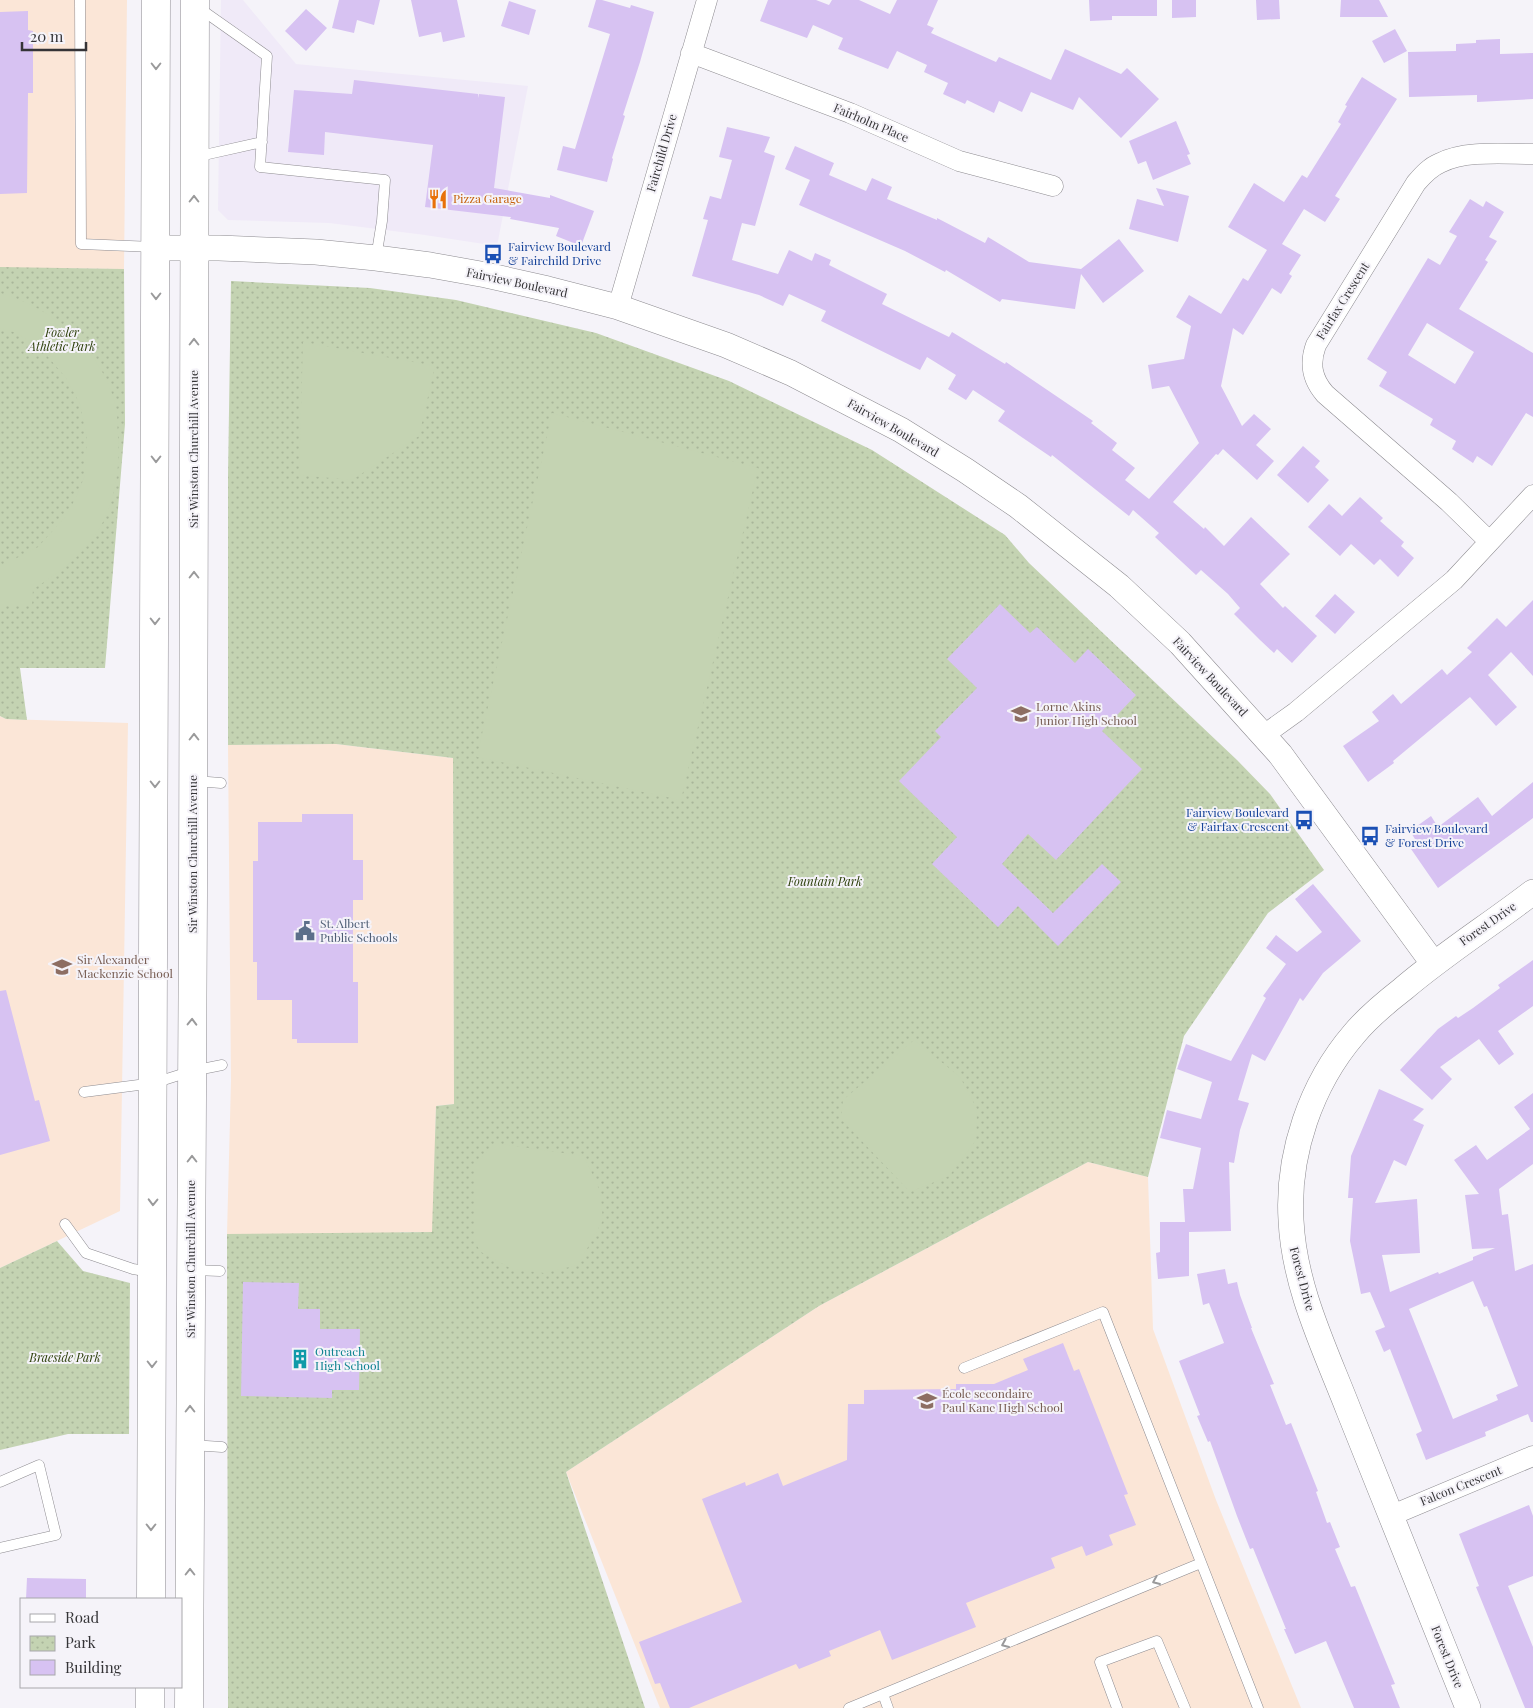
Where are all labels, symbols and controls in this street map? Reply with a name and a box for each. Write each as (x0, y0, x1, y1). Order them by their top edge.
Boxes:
scale bar (22, 20, 86, 52)
text: 20 m (30, 26, 64, 46)
one-way arrow (151, 62, 161, 70)
street label: Fairholm Place (831, 99, 911, 145)
street label: Fairchild Drive (642, 112, 680, 194)
restaurant icon: Pizza Garage (427, 188, 449, 210)
place label: Pizza Garage (453, 190, 522, 206)
one-way arrow (189, 194, 199, 202)
place label: Fairview Boulevard & Fairchild Drive (508, 238, 611, 268)
bus stop icon: Fairview Boulevard & Fairchild Drive (482, 243, 504, 265)
street label: Fairfax Crescent (1312, 258, 1373, 342)
street label: Fairview Boulevard (465, 263, 569, 301)
one-way arrow (151, 293, 161, 301)
park label: Fowler Athletic Park (27, 324, 95, 354)
one-way arrow (189, 338, 199, 346)
street label: Sir Winston Churchill Avenue (185, 370, 201, 528)
street label: Fairview Boulevard (845, 394, 942, 460)
one-way arrow (151, 456, 161, 463)
one-way arrow (189, 571, 199, 578)
one-way arrow (150, 618, 160, 626)
street label: Fairview Boulevard (1170, 633, 1252, 719)
place label: Lorne Akins Junior High School (1035, 698, 1137, 728)
school or university icon: Lorne Akins Junior High School (1010, 703, 1032, 725)
one-way arrow (189, 733, 199, 741)
street label: Sir Winston Churchill Avenue (184, 775, 200, 933)
one-way arrow (150, 780, 160, 788)
place label: Fairview Boulevard & Fairfax Crescent (1186, 804, 1290, 834)
bus stop icon: Fairview Boulevard & Fairfax Crescent (1293, 809, 1315, 831)
place label: Fairview Boulevard & Forest Drive (1385, 820, 1488, 850)
bus stop icon: Fairview Boulevard & Forest Drive (1359, 825, 1381, 847)
park label: Fountain Park (787, 873, 862, 889)
street label: Forest Drive (1456, 898, 1519, 949)
place label: St. Albert Public Schools (320, 915, 398, 945)
public building icon: St. Albert Public Schools (294, 920, 316, 942)
place label: Sir Alexander Mackenzie School (77, 951, 173, 981)
school or university icon: Sir Alexander Mackenzie School (51, 956, 73, 978)
one-way arrow (187, 1018, 197, 1026)
one-way arrow (186, 1155, 197, 1163)
street label: Sir Winston Churchill Avenue (182, 1180, 198, 1338)
one-way arrow (148, 1198, 158, 1206)
street label: Forest Drive (1287, 1245, 1319, 1313)
place label: Outreach High School (315, 1343, 380, 1373)
building icon: Outreach High School (289, 1348, 311, 1370)
park label: Braeside Park (28, 1349, 101, 1365)
one-way arrow (147, 1361, 157, 1369)
place label: École secondaire Paul Kane High School (942, 1385, 1064, 1415)
school or university icon: École secondaire Paul Kane High School (916, 1390, 938, 1412)
one-way arrow (185, 1405, 195, 1413)
street label: Falcon Crescent (1417, 1461, 1504, 1509)
one-way arrow (146, 1524, 156, 1531)
one-way arrow (185, 1568, 195, 1576)
one-way arrow (1152, 1576, 1160, 1586)
legend (20, 1598, 182, 1688)
text: Road (65, 1607, 99, 1627)
street label: Forest Drive (1428, 1623, 1468, 1690)
text: Park (65, 1632, 97, 1652)
one-way arrow (1002, 1638, 1010, 1648)
text: Building (65, 1657, 122, 1677)

